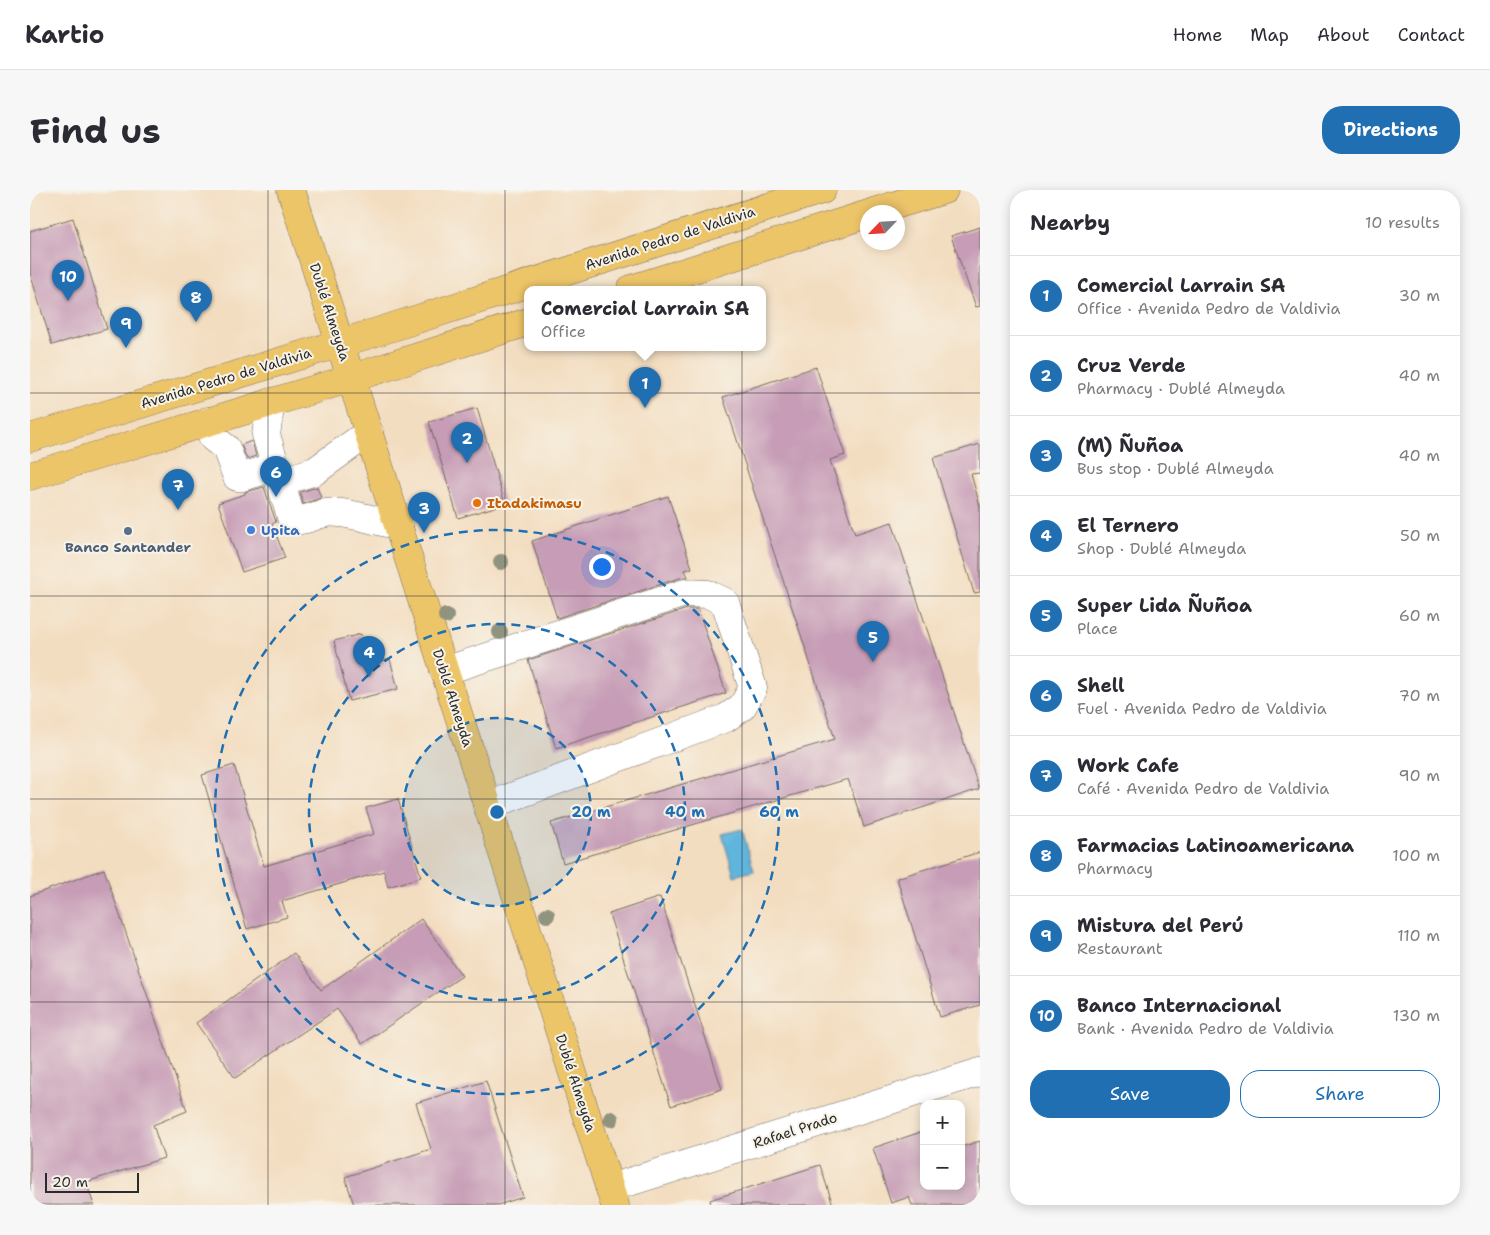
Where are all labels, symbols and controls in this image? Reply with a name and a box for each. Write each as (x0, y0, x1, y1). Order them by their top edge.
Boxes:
text: Kartio (25, 19, 104, 51)
text: Home (1173, 23, 1222, 47)
text: Map (1250, 23, 1289, 47)
text: About (1317, 23, 1370, 47)
text: Contact (1398, 23, 1465, 47)
button: Directions (1322, 106, 1460, 154)
text: Find us (30, 107, 161, 154)
street label: Avenida Pedro de Valdivia (583, 202, 758, 274)
north arrow (860, 205, 905, 250)
text: Nearby (1030, 209, 1110, 237)
text: 10 results (1365, 212, 1440, 233)
pin: 10 (52, 260, 84, 301)
street label: Dublé Almeyda (306, 261, 354, 364)
text: Comercial Larrain SA (1077, 273, 1285, 298)
pin: 8 (180, 281, 212, 322)
text: 1 (1042, 285, 1050, 306)
text: 30 m (1399, 285, 1440, 306)
popup (524, 286, 766, 351)
text: Comercial Larrain SA (541, 296, 749, 321)
text: Office · Avenida Pedro de Valdivia (1077, 298, 1341, 319)
pin: 9 (110, 307, 142, 348)
text: Office (541, 321, 586, 342)
street label: Avenida Pedro de Valdivia (138, 343, 314, 413)
text: Cruz Verde (1077, 353, 1186, 378)
text: 2 (1040, 365, 1052, 386)
text: 40 m (1398, 365, 1440, 386)
pin: 1 (629, 367, 661, 408)
text: Pharmacy · Dublé Almeyda (1077, 378, 1285, 399)
pin: 2 (451, 422, 483, 463)
text: (M) Ñuñoa (1077, 433, 1183, 458)
text: 3 (1040, 445, 1052, 466)
text: 40 m (1398, 445, 1440, 466)
pin: 6 (260, 456, 292, 497)
text: Bus stop · Dublé Almeyda (1077, 458, 1274, 479)
pin: 7 (162, 469, 194, 510)
pin: 3 (408, 492, 440, 533)
place label: Itadakimasu (487, 494, 582, 512)
marker: Itadakimasu (471, 497, 483, 509)
text: El Ternero (1077, 513, 1179, 538)
place label: Upita (261, 521, 300, 539)
marker: Upita (245, 524, 257, 536)
marker: Banco Santander (122, 525, 134, 537)
text: 4 (1040, 525, 1052, 546)
text: 50 m (1400, 525, 1440, 546)
place label: Banco Santander (65, 538, 191, 556)
text: Shop · Dublé Almeyda (1077, 538, 1246, 559)
your location (589, 554, 615, 580)
text: Super Lida Ñuñoa (1077, 593, 1252, 618)
text: 5 (1041, 605, 1051, 626)
text: 60 m (1399, 605, 1440, 626)
text: Place (1077, 618, 1118, 639)
pin: 5 (857, 621, 889, 662)
pin: 4 (353, 636, 385, 677)
street label: Dublé Almeyda (429, 647, 477, 750)
text: Shell (1077, 673, 1125, 698)
text: 6 (1040, 685, 1052, 706)
text: 70 m (1399, 685, 1440, 706)
text: Fuel · Avenida Pedro de Valdivia (1077, 698, 1327, 719)
text: Work Cafe (1077, 753, 1179, 778)
text: 7 (1040, 765, 1052, 786)
text: 90 m (1399, 765, 1440, 786)
text: Café · Avenida Pedro de Valdivia (1077, 778, 1329, 799)
text: 20 m (571, 802, 611, 822)
text: 40 m (665, 802, 705, 822)
text: 60 m (759, 802, 799, 822)
centre of rings (488, 803, 506, 821)
text: Farmacias Latinoamericana (1077, 833, 1354, 858)
text: 8 (1040, 845, 1052, 866)
text: 100 m (1392, 845, 1440, 866)
text: Pharmacy (1077, 858, 1153, 879)
text: Mistura del Perú (1077, 913, 1244, 938)
text: 9 (1040, 925, 1052, 946)
text: 110 m (1397, 925, 1440, 946)
text: Restaurant (1077, 938, 1163, 959)
text: Banco Internacional (1077, 993, 1281, 1018)
text: 10 (1037, 1005, 1055, 1026)
text: 130 m (1393, 1005, 1440, 1026)
text: Bank · Avenida Pedro de Valdivia (1077, 1018, 1334, 1039)
street label: Dublé Almeyda (552, 1032, 600, 1135)
button: Save (1030, 1070, 1230, 1118)
button: Share (1240, 1070, 1440, 1118)
map controls (920, 1100, 965, 1190)
button: + (920, 1100, 965, 1145)
street label: Rafael Prado (751, 1108, 839, 1152)
button: − (920, 1145, 965, 1190)
scale bar (45, 1170, 139, 1193)
text: 20 m (52, 1173, 88, 1191)

